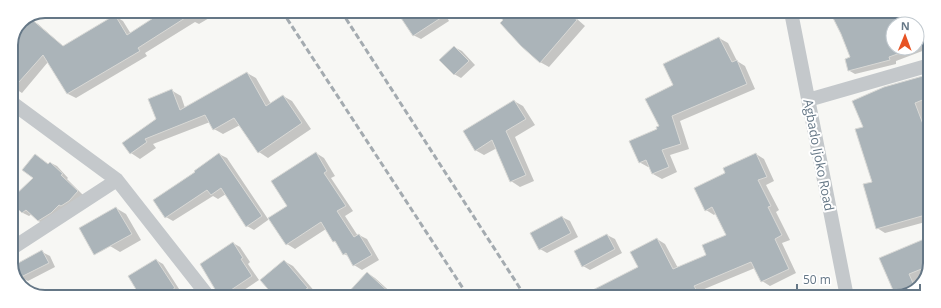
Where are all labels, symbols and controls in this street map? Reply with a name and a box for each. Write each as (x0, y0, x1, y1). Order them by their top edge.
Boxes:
north arrow (885, 16, 925, 56)
text: N (901, 18, 910, 33)
street label: Agbado Ijoko Road (799, 98, 839, 212)
scale bar (797, 266, 920, 292)
text: 50 m (803, 271, 831, 288)

